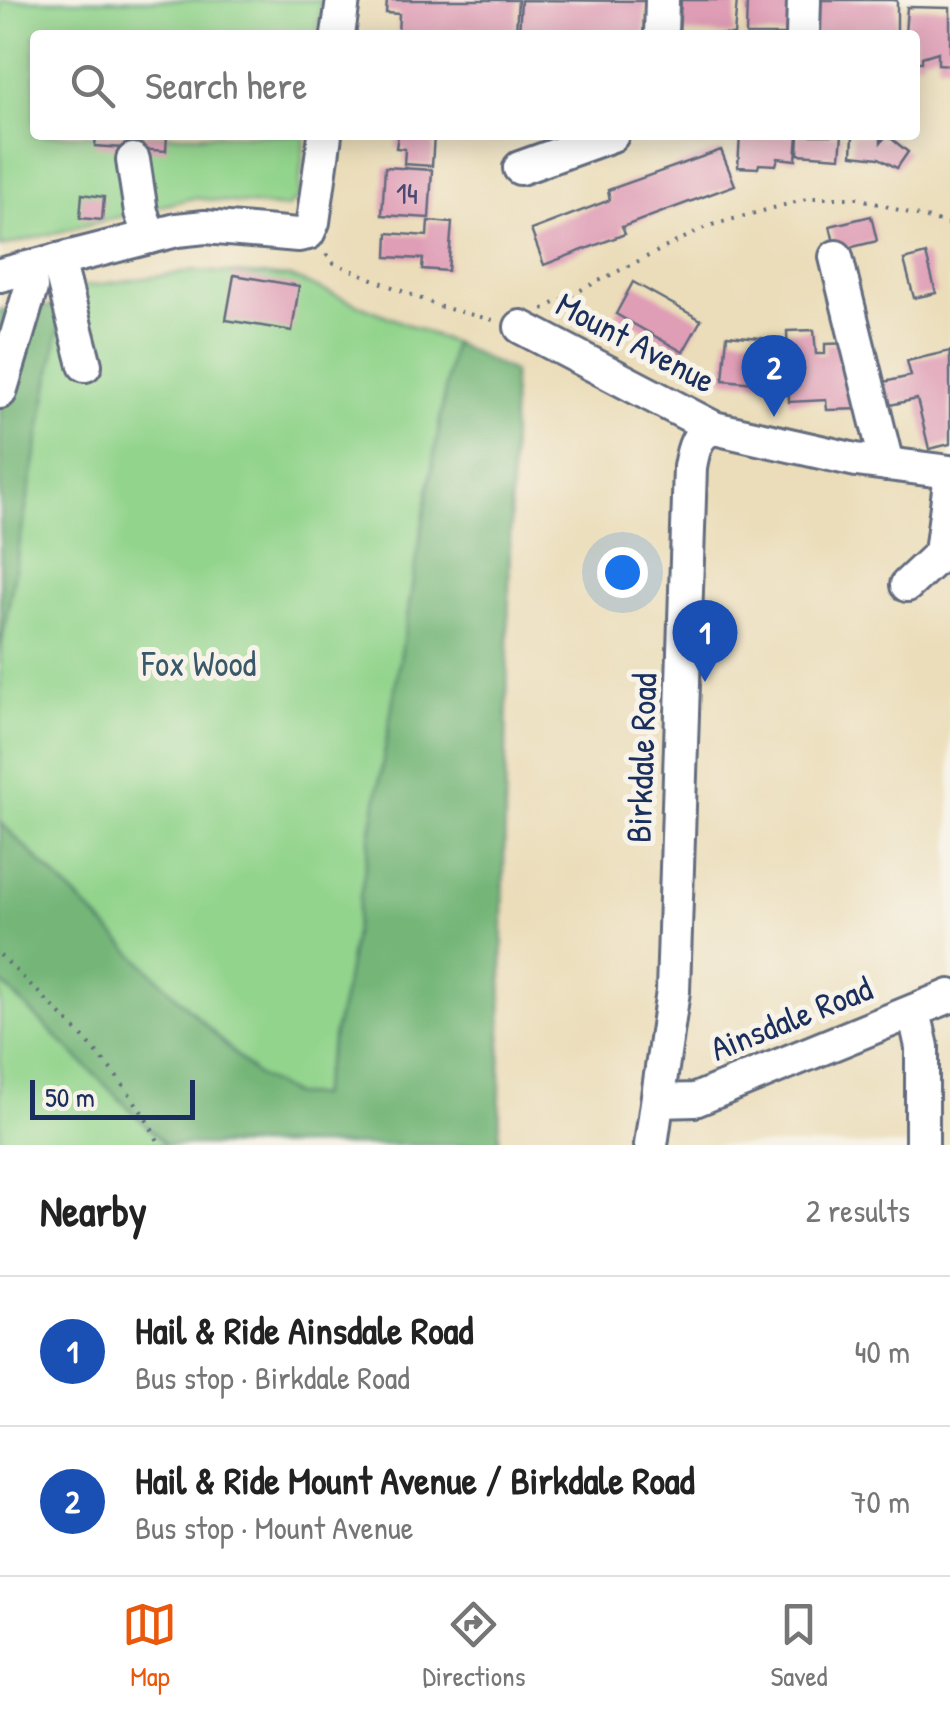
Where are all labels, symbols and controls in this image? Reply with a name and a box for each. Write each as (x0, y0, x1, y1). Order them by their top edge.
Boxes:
search box (30, 30, 920, 140)
icon: search (65, 58, 120, 113)
text: Search here (145, 59, 307, 111)
house number: 14 (396, 173, 418, 213)
street label: Mount Avenue (548, 280, 724, 404)
pin: 2 (742, 334, 806, 417)
your location (597, 547, 648, 598)
pin: 1 (672, 600, 738, 682)
park label: Fox Wood (141, 640, 256, 687)
street label: Birkdale Road (615, 672, 667, 844)
street label: Ainsdale Road (703, 964, 879, 1072)
scale bar (30, 1075, 195, 1120)
text: 50 m (45, 1078, 95, 1116)
text: Nearby (40, 1182, 147, 1239)
text: 2 results (806, 1189, 910, 1232)
text: Hail & Ride Ainsdale Road (135, 1304, 473, 1356)
text: 1 (67, 1330, 78, 1373)
text: 40 m (855, 1330, 910, 1373)
text: Bus stop · Birkdale Road (135, 1356, 410, 1399)
text: Hail & Ride Mount Avenue / Birkdale Road (135, 1454, 695, 1506)
text: 2 (65, 1480, 80, 1523)
text: 70 m (851, 1480, 910, 1523)
text: Bus stop · Mount Avenue (135, 1506, 413, 1549)
tab: Map (122, 1597, 177, 1695)
tab: Directions (422, 1597, 525, 1695)
tab: Saved (770, 1597, 828, 1695)

